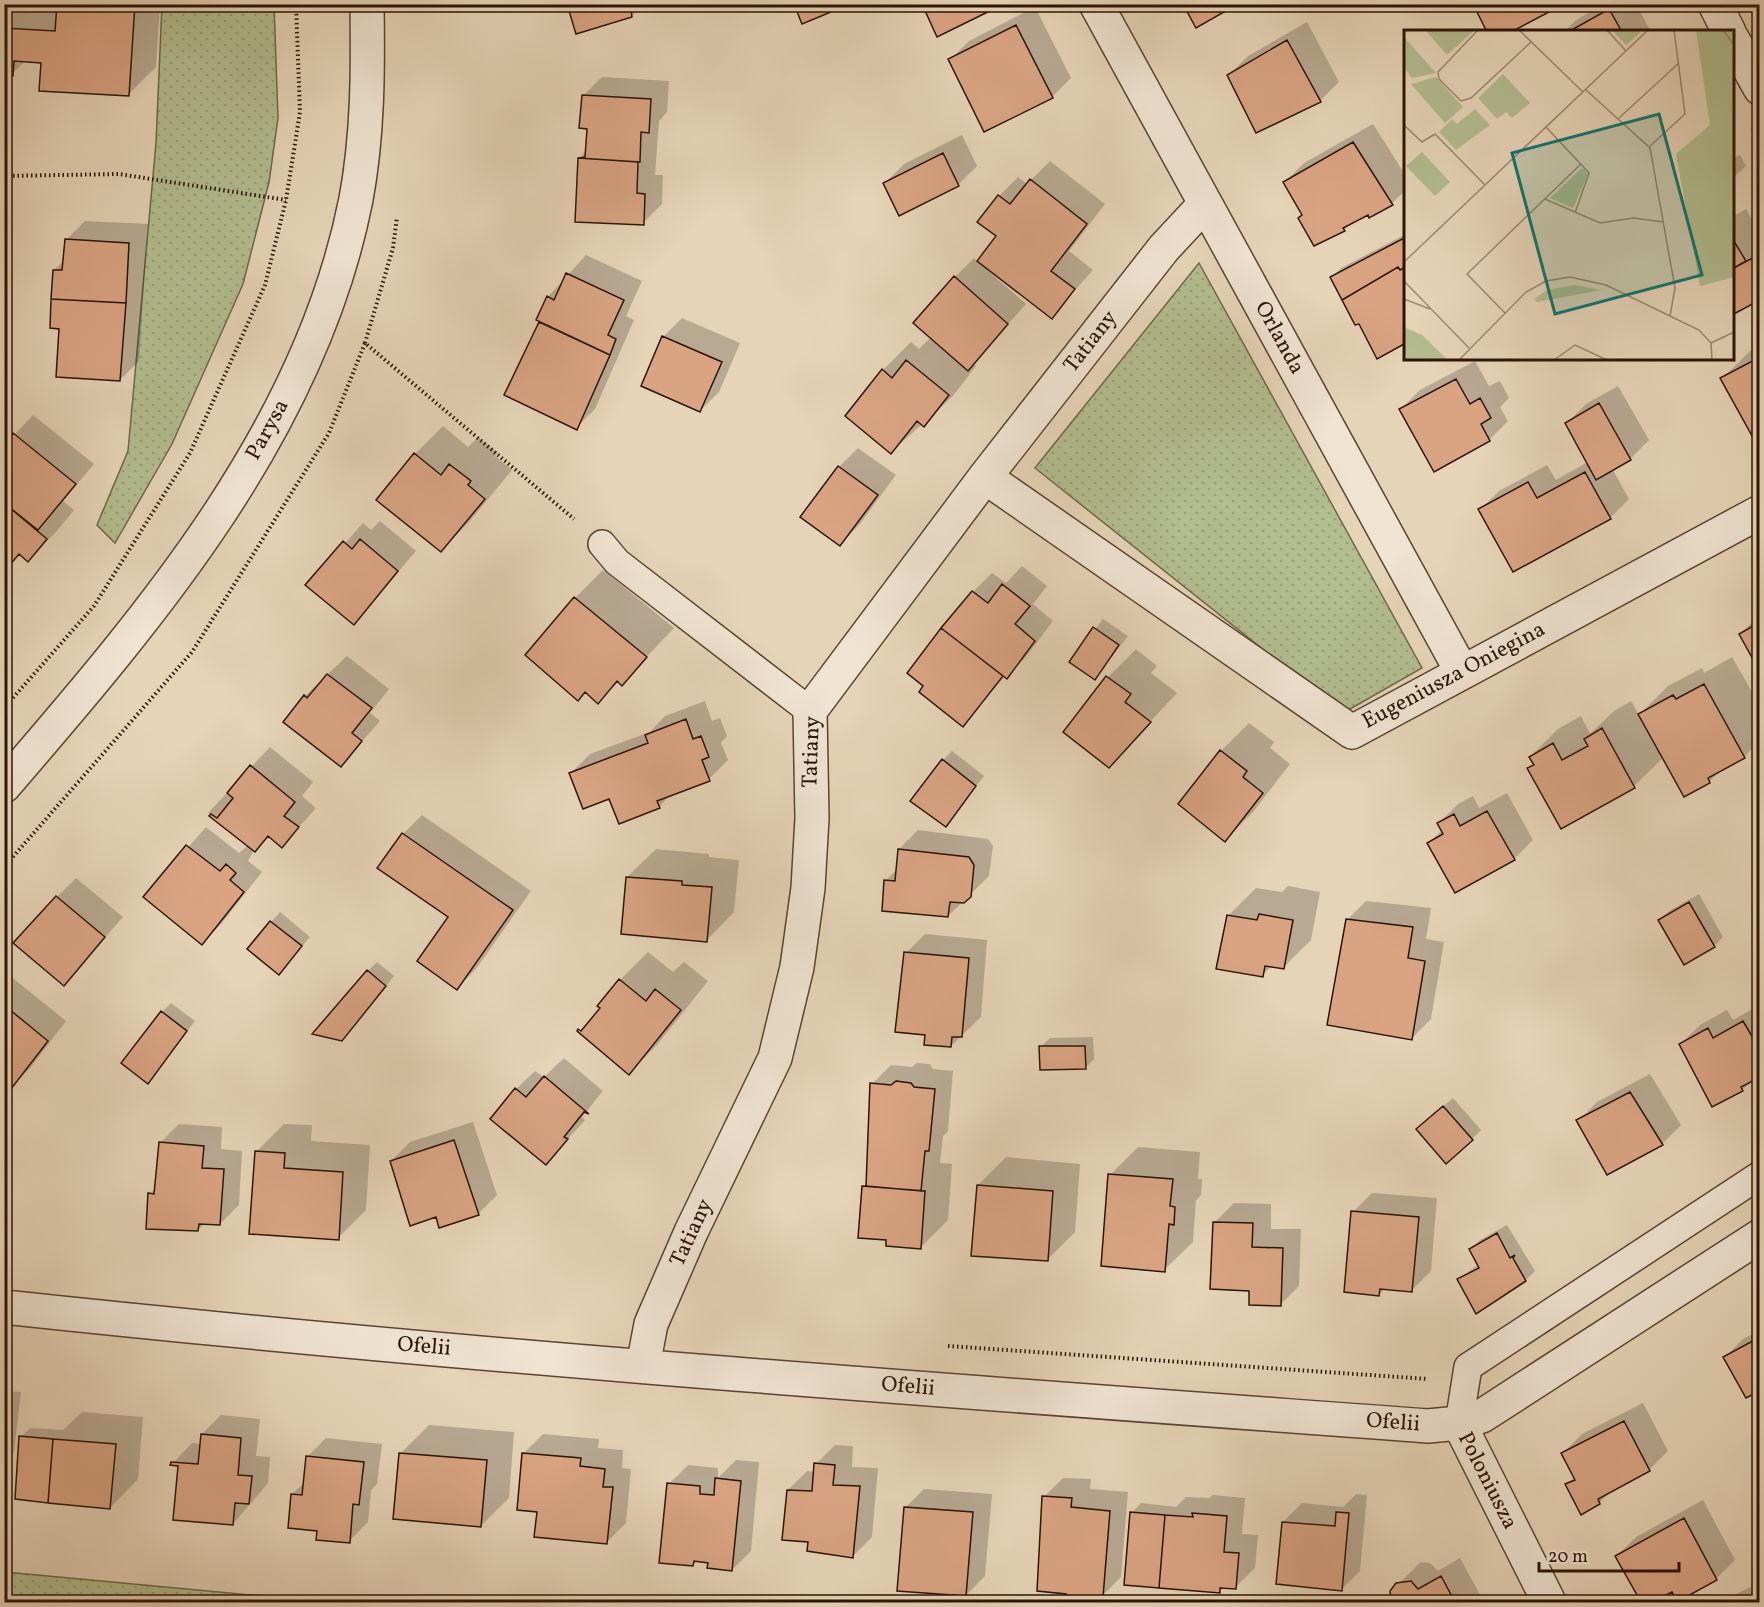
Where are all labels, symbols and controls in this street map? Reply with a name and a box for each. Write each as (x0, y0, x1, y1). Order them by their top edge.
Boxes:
inset map (1404, 30, 1734, 360)
street label: Orlanda (1246, 296, 1312, 380)
street label: Tatiany (1057, 304, 1125, 380)
street label: Parysa (239, 394, 297, 466)
street label: Eugeniusza Oniegina (1357, 615, 1551, 737)
street label: Tatiany (795, 716, 829, 788)
street label: Tatiany (663, 1194, 721, 1272)
street label: Ofelii (396, 1329, 452, 1365)
street label: Ofelii (880, 1369, 936, 1405)
street label: Ofelii (1365, 1406, 1421, 1440)
street label: Poloniusza (1449, 1427, 1525, 1535)
scale bar (1539, 1535, 1678, 1573)
text: 20 m (1548, 1545, 1588, 1570)

